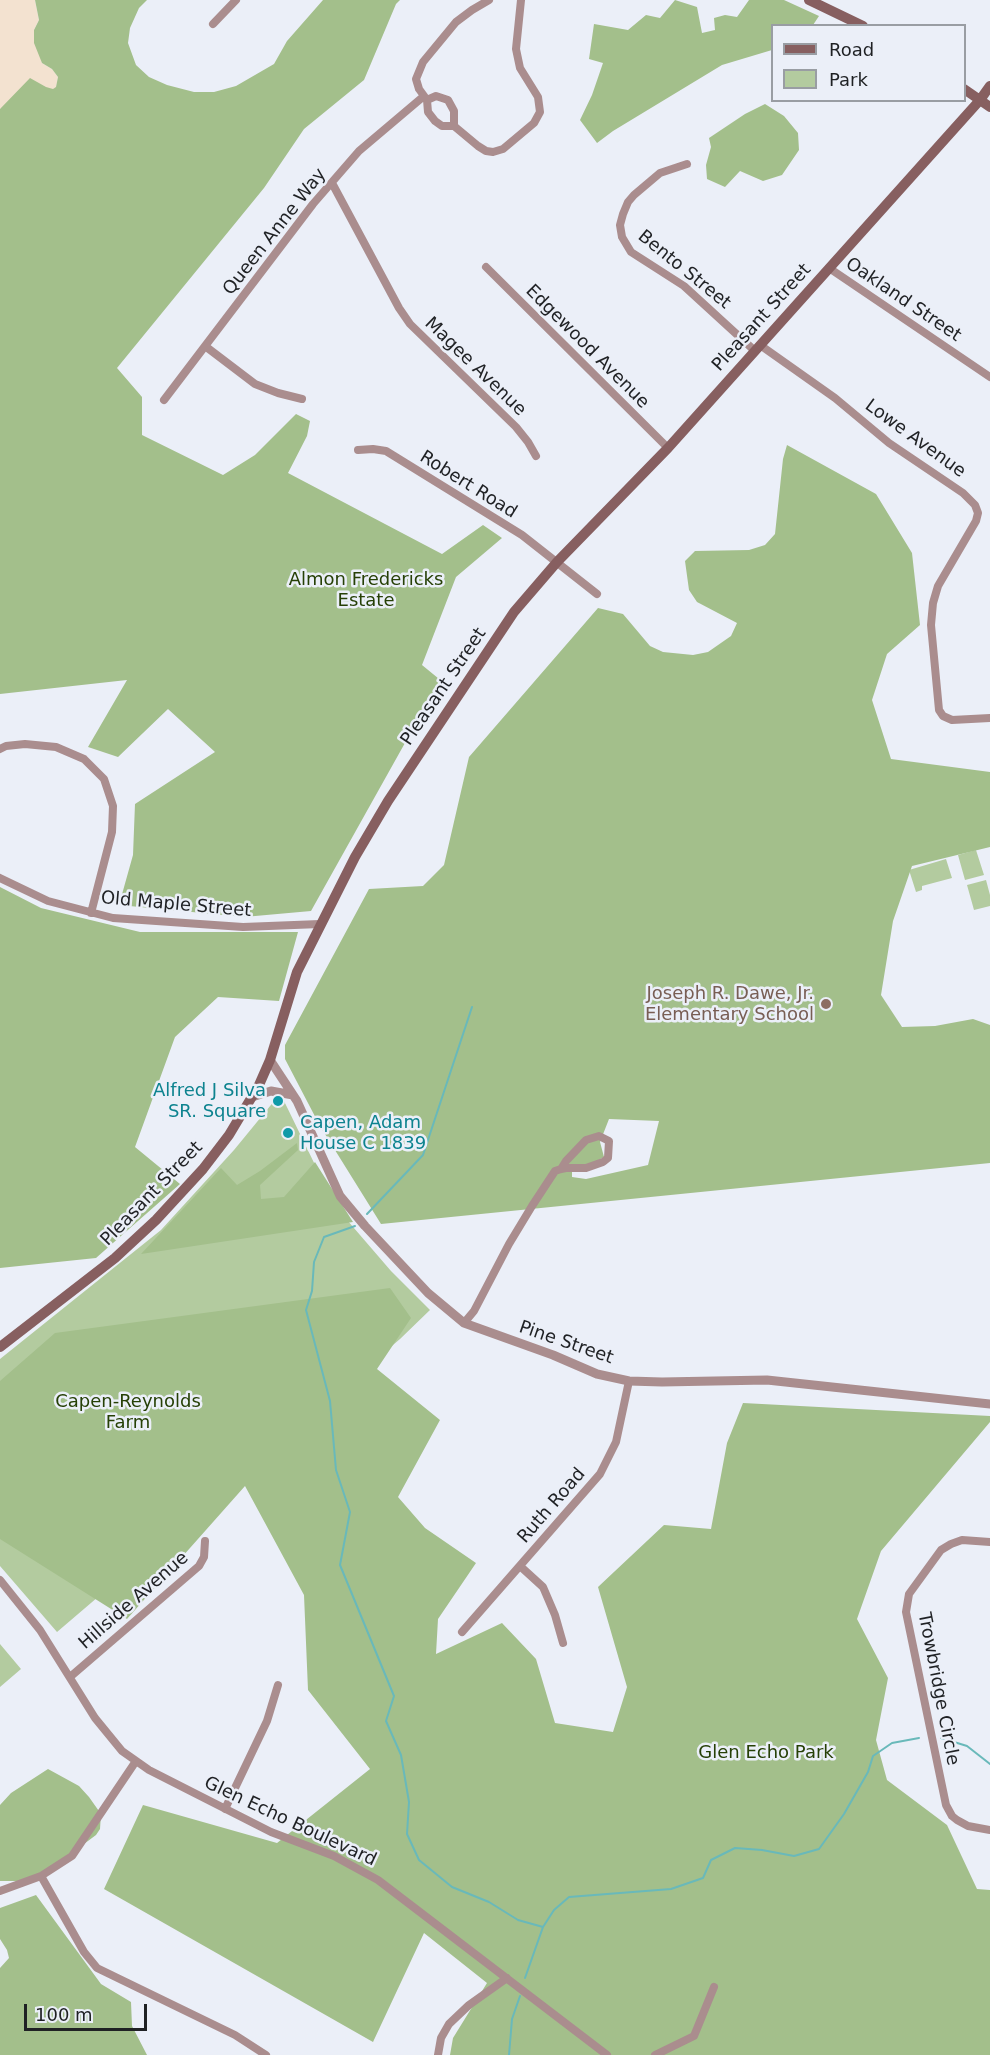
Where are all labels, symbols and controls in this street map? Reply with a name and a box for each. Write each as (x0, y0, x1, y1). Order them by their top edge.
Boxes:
legend (771, 24, 966, 102)
text: Road (829, 39, 874, 60)
text: Park (829, 69, 868, 90)
street label: Queen Anne Way (219, 164, 331, 300)
street label: Bento Street (633, 226, 735, 314)
street label: Oakland Street (841, 253, 965, 347)
street label: Pleasant Street (708, 260, 816, 376)
street label: Edgewood Avenue (521, 281, 653, 413)
street label: Magee Avenue (420, 313, 530, 421)
street label: Lowe Avenue (860, 395, 970, 483)
street label: Robert Road (415, 447, 521, 523)
park label: Almon Fredericks Estate (289, 569, 443, 612)
street label: Pleasant Street (397, 624, 491, 750)
street label: Old Maple Street (100, 888, 252, 922)
place label: Joseph R. Dawe, Jr. Elementary School (645, 983, 814, 1026)
marker: Joseph R. Dawe, Jr. Elementary School (819, 997, 833, 1011)
place label: Alfred J Silva SR. Square (153, 1080, 266, 1122)
marker: Alfred J Silva SR. Square (271, 1094, 285, 1108)
place label: Capen, Adam House C 1839 (300, 1112, 426, 1154)
marker: Capen, Adam House C 1839 (281, 1126, 295, 1140)
street label: Pleasant Street (97, 1137, 207, 1251)
street label: Pine Street (516, 1317, 616, 1369)
park label: Capen-Reynolds Farm (55, 1391, 201, 1434)
street label: Ruth Road (514, 1464, 590, 1548)
street label: Hillside Avenue (75, 1548, 193, 1654)
street label: Trowbridge Circle (913, 1611, 963, 1767)
park label: Glen Echo Park (698, 1742, 834, 1764)
street label: Glen Echo Boulevard (200, 1773, 380, 1871)
scale bar (27, 1992, 150, 2030)
text: 100 m (35, 2004, 93, 2025)

